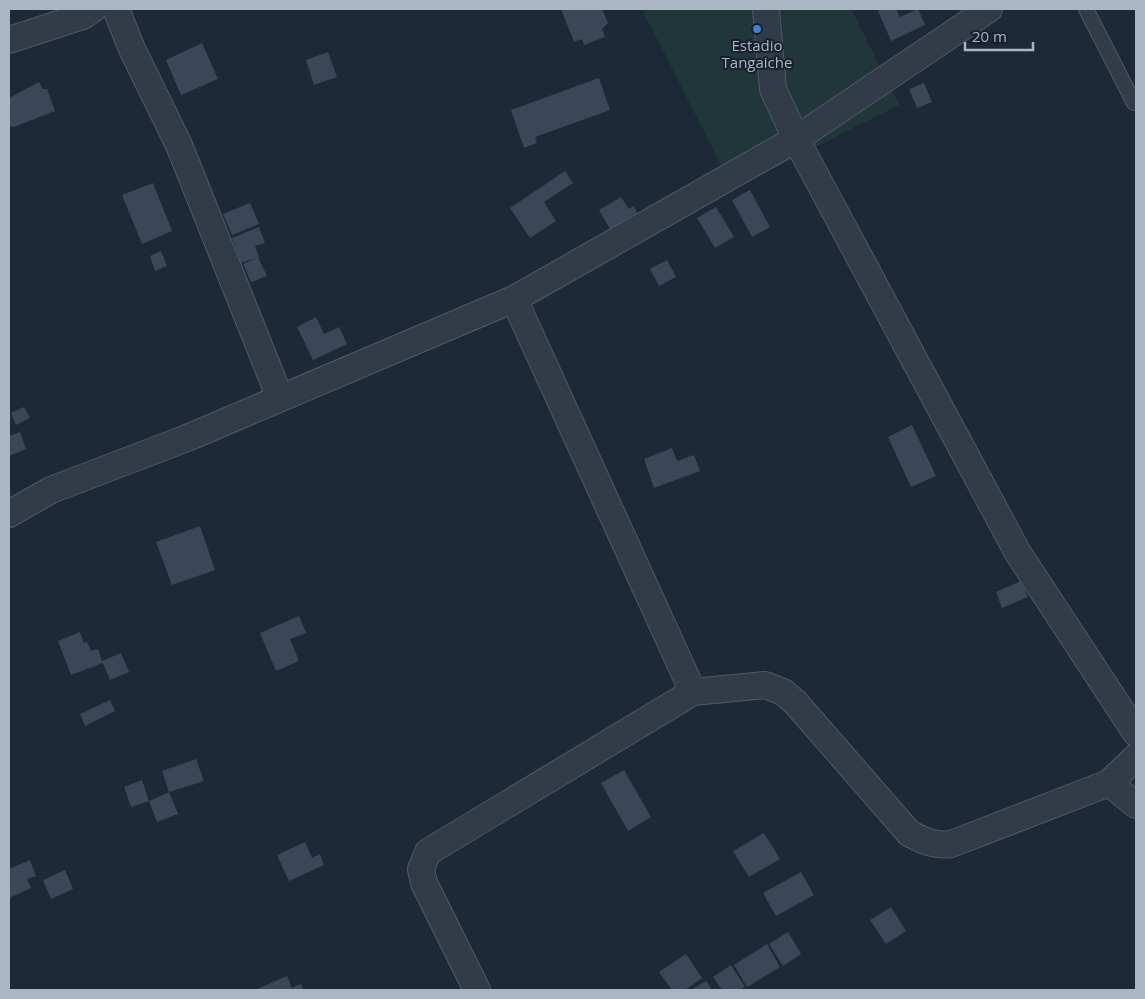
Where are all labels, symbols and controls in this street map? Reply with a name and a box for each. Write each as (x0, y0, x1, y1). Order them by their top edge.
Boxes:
scale bar (965, 20, 1032, 52)
marker: Estadio Tangaiche (751, 23, 763, 35)
text: 20 m (972, 26, 1007, 46)
place label: Estadio Tangaiche (722, 35, 792, 72)

